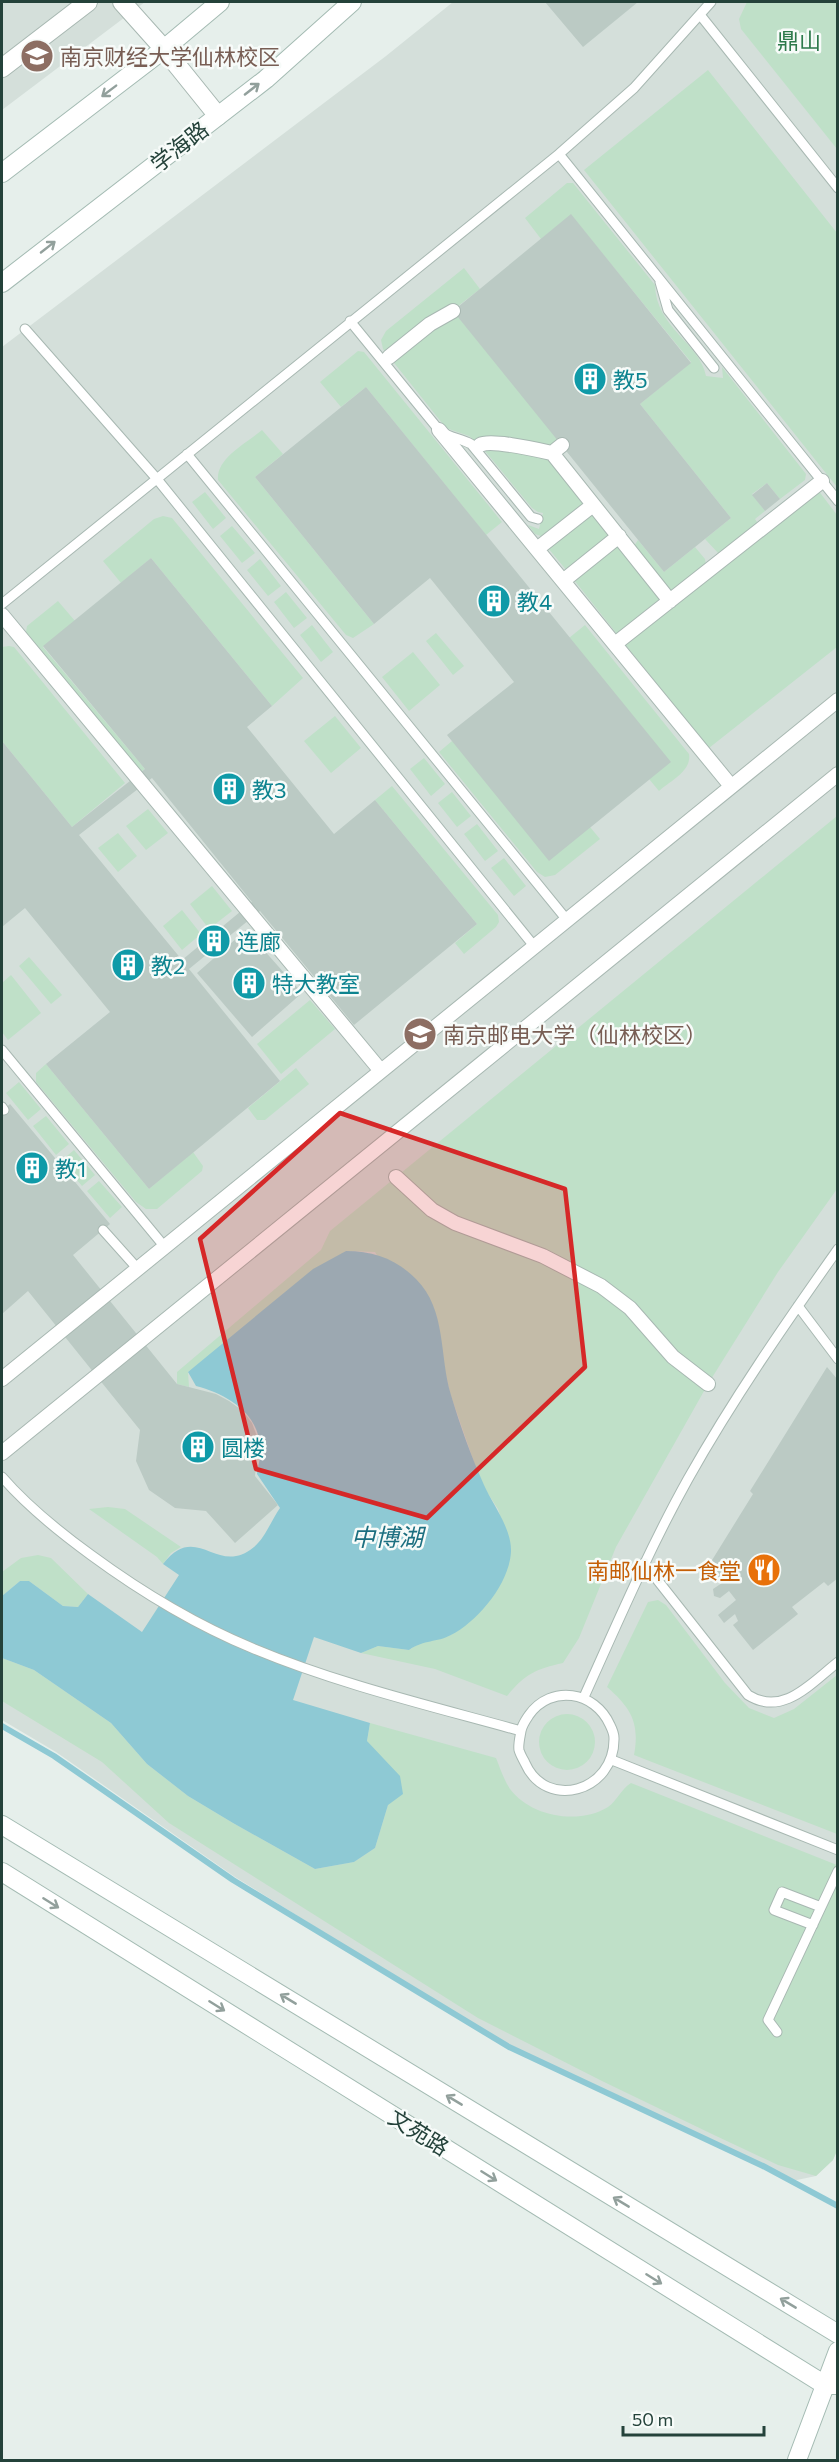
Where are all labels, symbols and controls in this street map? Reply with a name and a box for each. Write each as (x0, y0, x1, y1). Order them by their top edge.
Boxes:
park label: 鼎山 (777, 27, 821, 54)
school or university icon: 南京财经大学仙林校区 (19, 38, 55, 74)
place label: 南京财经大学仙林校区 (60, 43, 280, 70)
one-way arrow (244, 83, 260, 96)
one-way arrow (101, 84, 117, 97)
street label: 学海路 (145, 115, 213, 177)
one-way arrow (39, 241, 55, 254)
building icon: 教5 (572, 361, 608, 397)
place label: 教5 (613, 366, 648, 393)
building icon: 教4 (476, 583, 512, 619)
place label: 教4 (517, 588, 552, 615)
building icon: 教3 (211, 771, 247, 807)
place label: 教3 (252, 776, 287, 803)
building icon: 连廊 (196, 923, 232, 959)
place label: 连廊 (237, 928, 281, 955)
building icon: 教2 (110, 947, 146, 983)
place label: 教2 (151, 952, 185, 979)
building icon: 特大教室 (231, 965, 267, 1001)
place label: 特大教室 (272, 970, 360, 997)
school or university icon: 南京邮电大学（仙林校区） (402, 1016, 438, 1052)
place label: 南京邮电大学（仙林校区） (443, 1021, 707, 1048)
building icon: 教1 (14, 1150, 50, 1186)
place label: 教1 (55, 1155, 86, 1182)
building icon: 圆楼 (180, 1429, 216, 1465)
place label: 圆楼 (221, 1434, 265, 1461)
water label: 中博湖 (351, 1522, 427, 1551)
restaurant icon: 南邮仙林一食堂 (746, 1552, 782, 1588)
place label: 南邮仙林一食堂 (587, 1557, 741, 1584)
one-way arrow (42, 1897, 59, 1909)
one-way arrow (280, 1993, 297, 2005)
one-way arrow (208, 2000, 225, 2012)
one-way arrow (446, 2094, 463, 2106)
street label: 文苑路 (384, 2103, 454, 2161)
one-way arrow (480, 2170, 497, 2182)
one-way arrow (613, 2195, 630, 2207)
one-way arrow (646, 2272, 663, 2285)
one-way arrow (780, 2297, 797, 2309)
scale bar (623, 2399, 764, 2437)
text: 50 m (632, 2408, 673, 2430)

